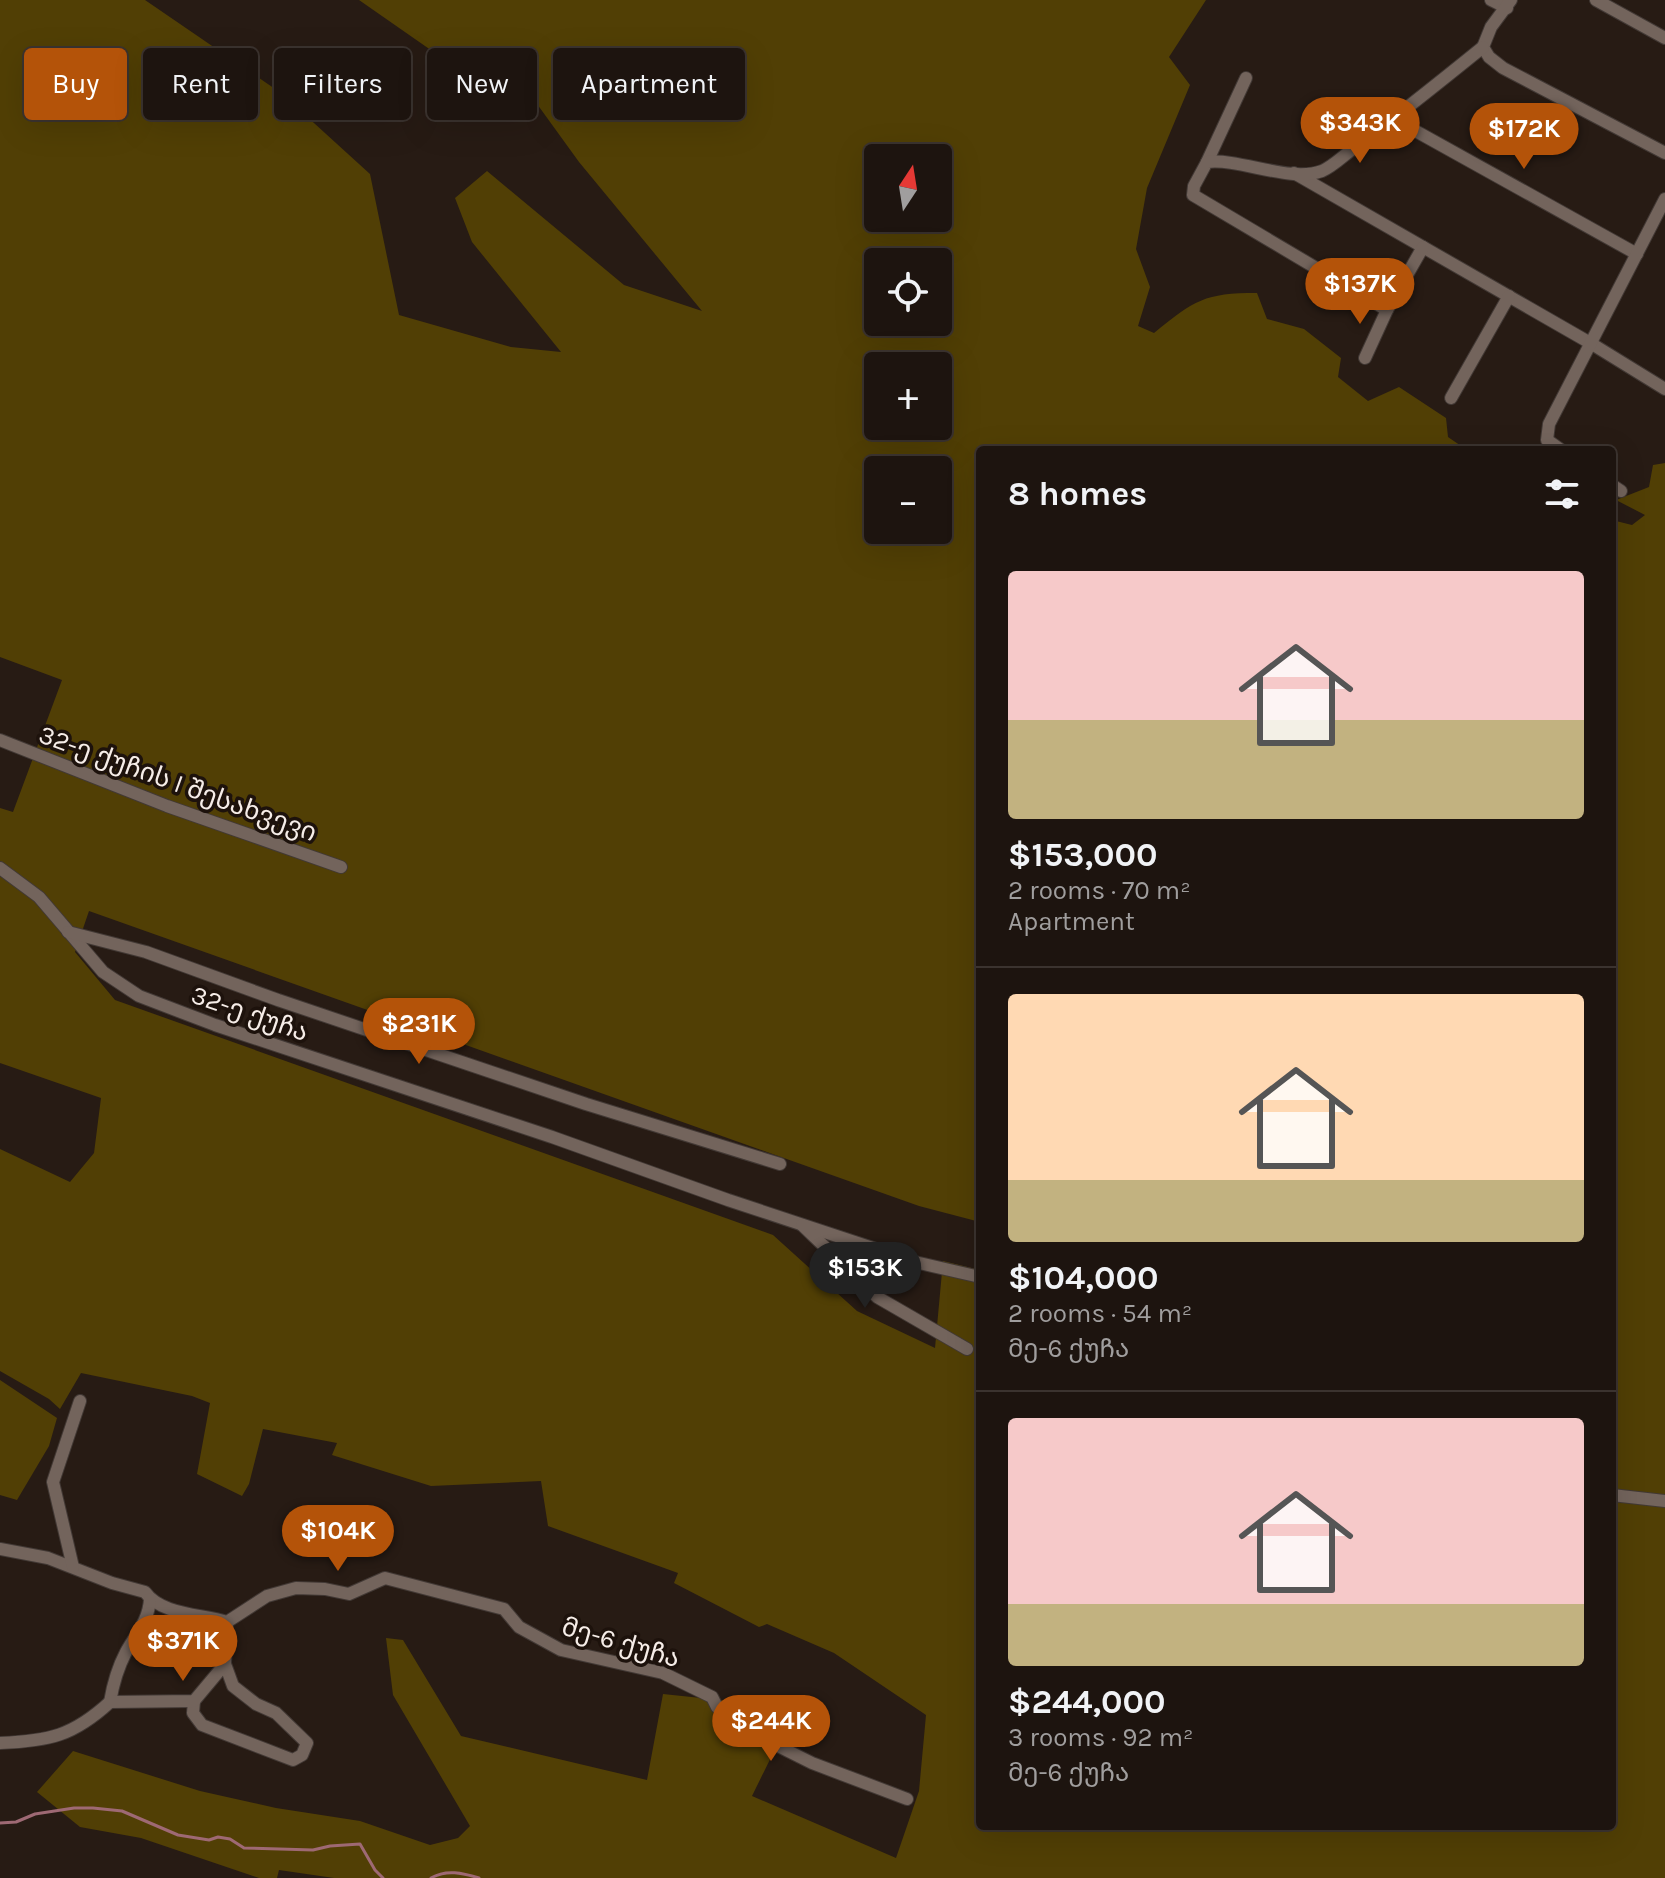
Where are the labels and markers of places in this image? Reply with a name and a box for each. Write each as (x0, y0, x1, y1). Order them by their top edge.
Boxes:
pin: $343K (1304, 97, 1416, 165)
pin: $172K (1468, 103, 1580, 171)
pin: $137K (1304, 258, 1416, 326)
pin: $231K (363, 998, 475, 1066)
pin: $153K (809, 1242, 921, 1310)
pin: $104K (282, 1505, 394, 1573)
pin: $371K (127, 1615, 239, 1683)
pin: $244K (715, 1695, 827, 1763)

